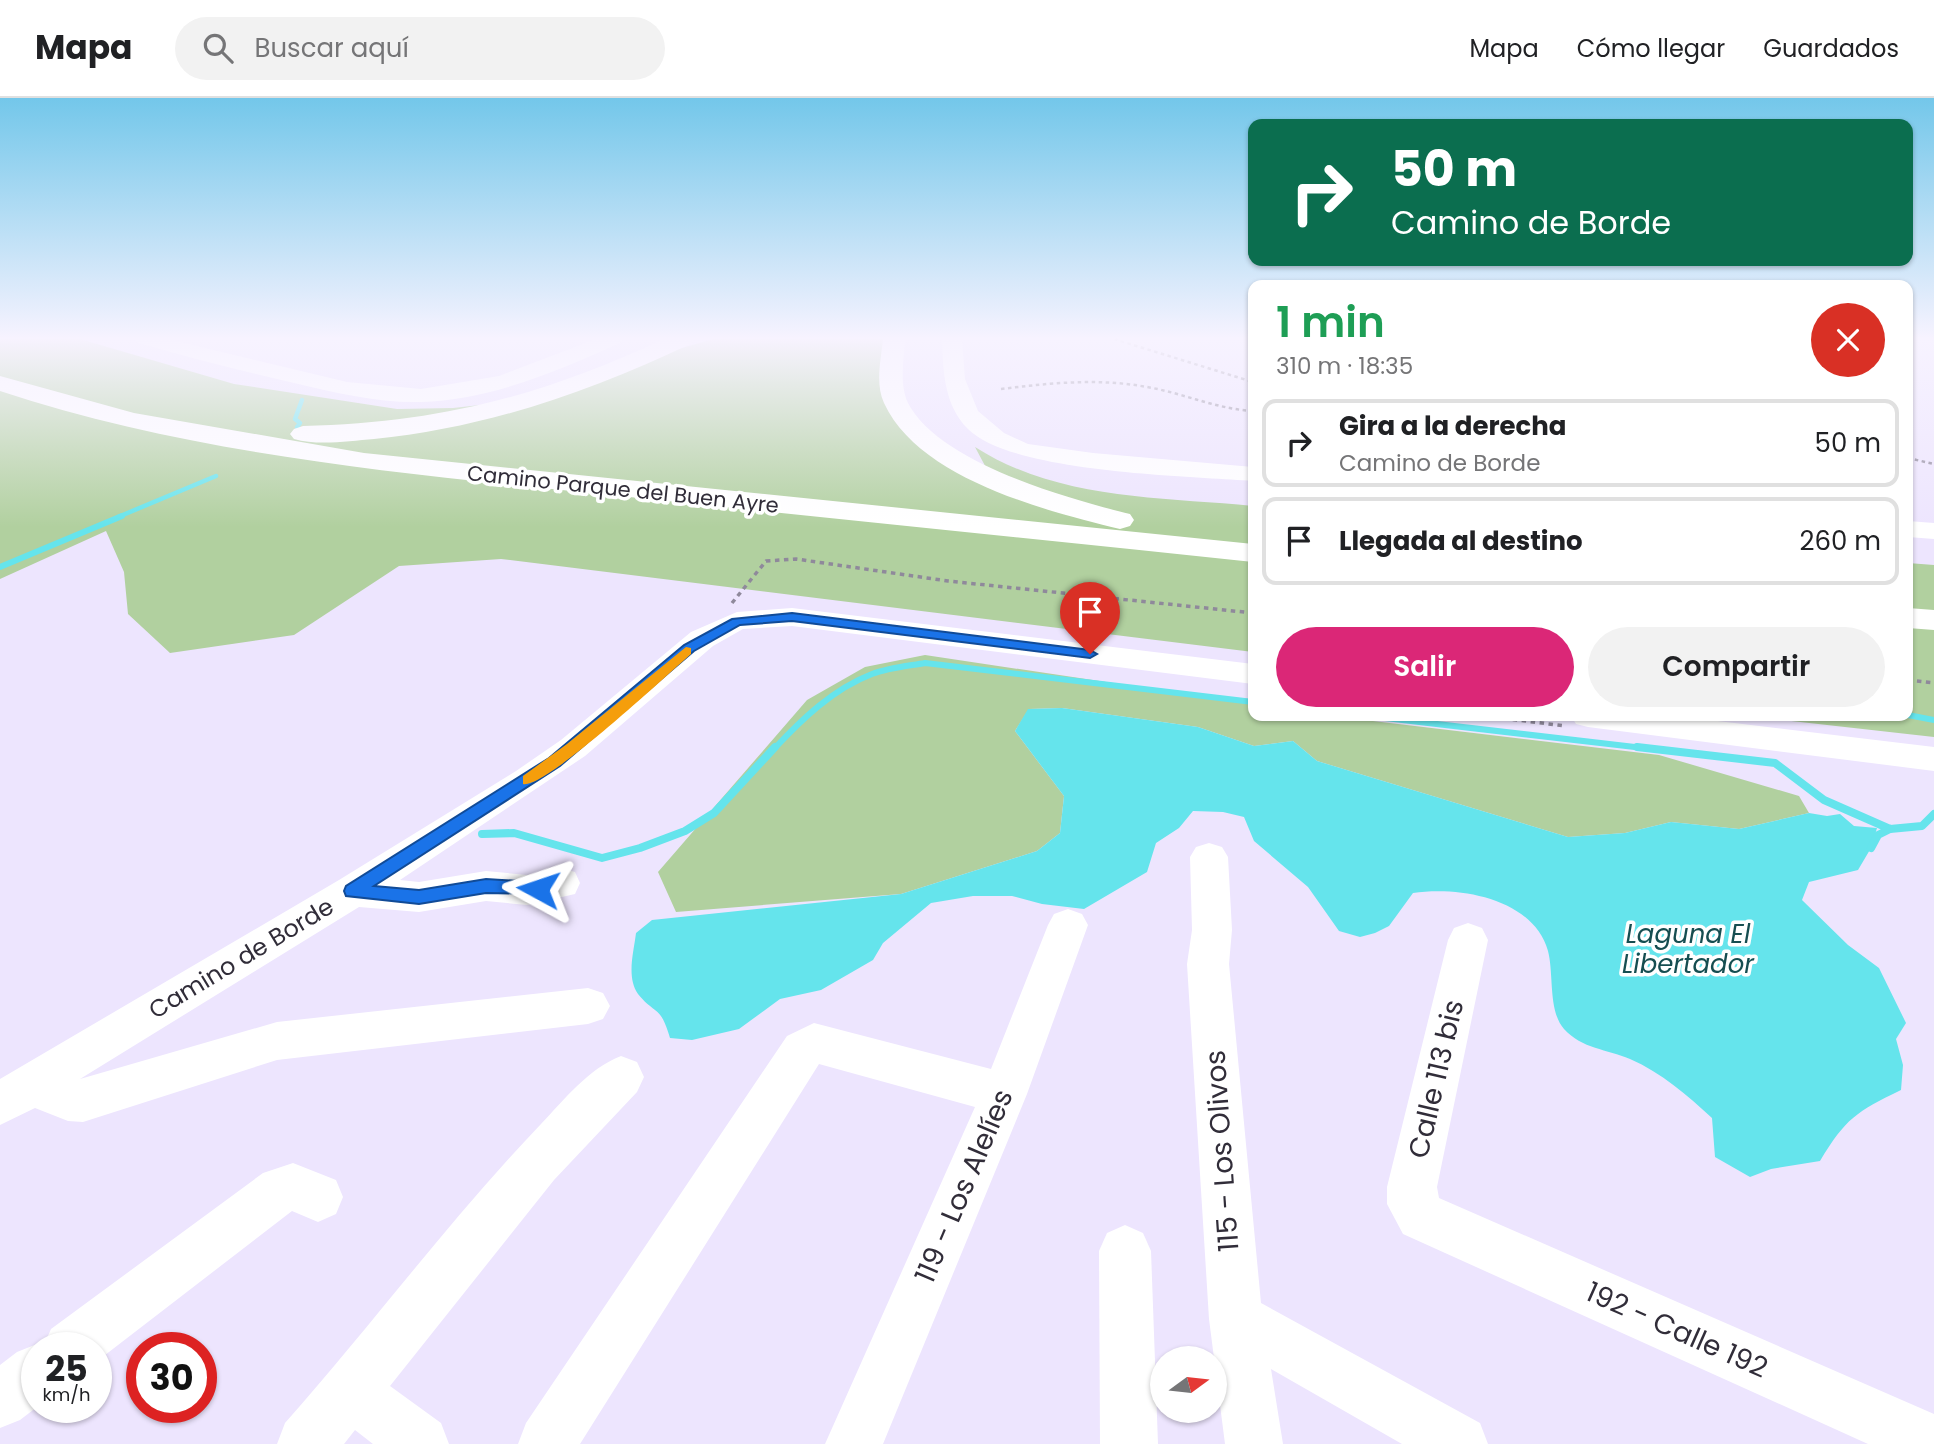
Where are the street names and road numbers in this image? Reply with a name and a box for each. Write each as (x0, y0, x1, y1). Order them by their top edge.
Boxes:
street label: Camino Parque del Buen Ayre (466, 458, 780, 520)
street label: Camino de Borde (142, 890, 340, 1026)
street label: Calle 113 bis (1399, 996, 1473, 1162)
street label: 115 - Los Olivos (1196, 1049, 1248, 1253)
street label: 119 - Los Alelíes (906, 1083, 1022, 1289)
street label: 192 - Calle 192 (1580, 1273, 1774, 1387)

